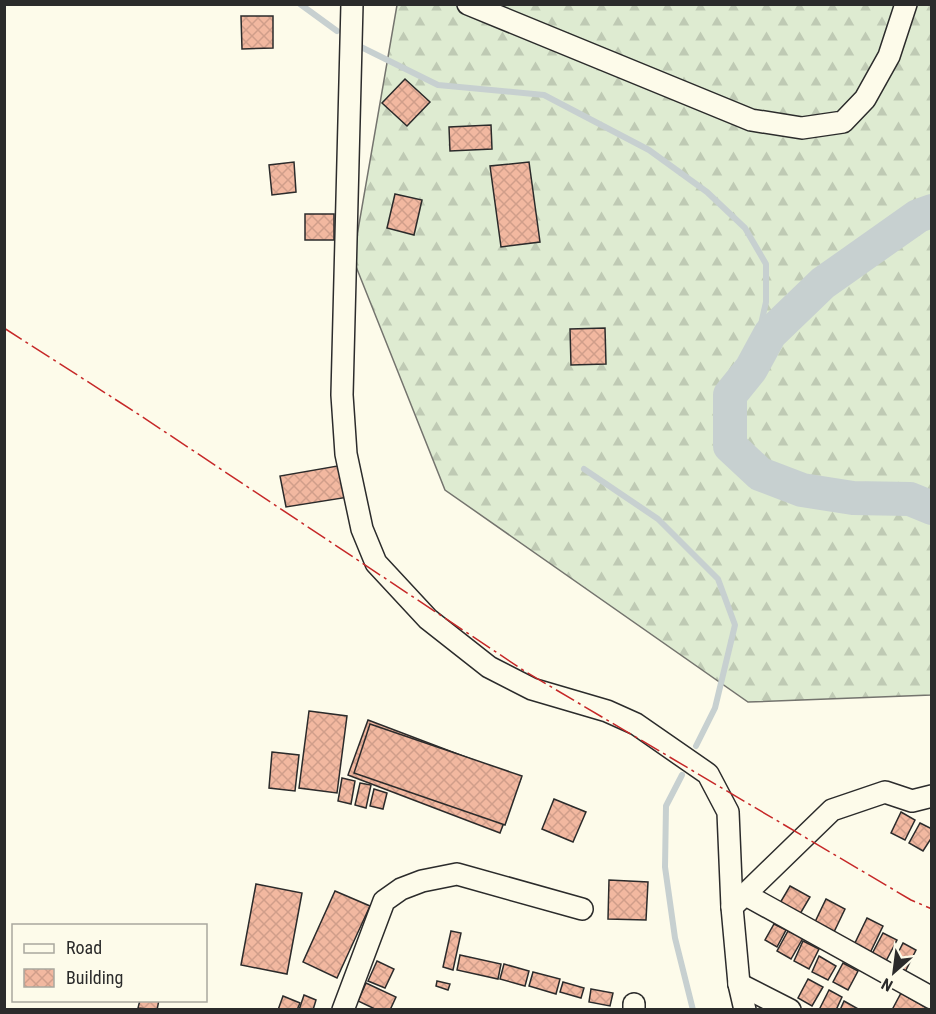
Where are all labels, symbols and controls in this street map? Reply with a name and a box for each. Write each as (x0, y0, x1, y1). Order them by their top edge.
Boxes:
legend (12, 924, 207, 1002)
text: Road (66, 937, 102, 958)
north arrow (864, 942, 924, 1002)
text: Building (66, 967, 123, 988)
text: N (878, 974, 896, 995)

